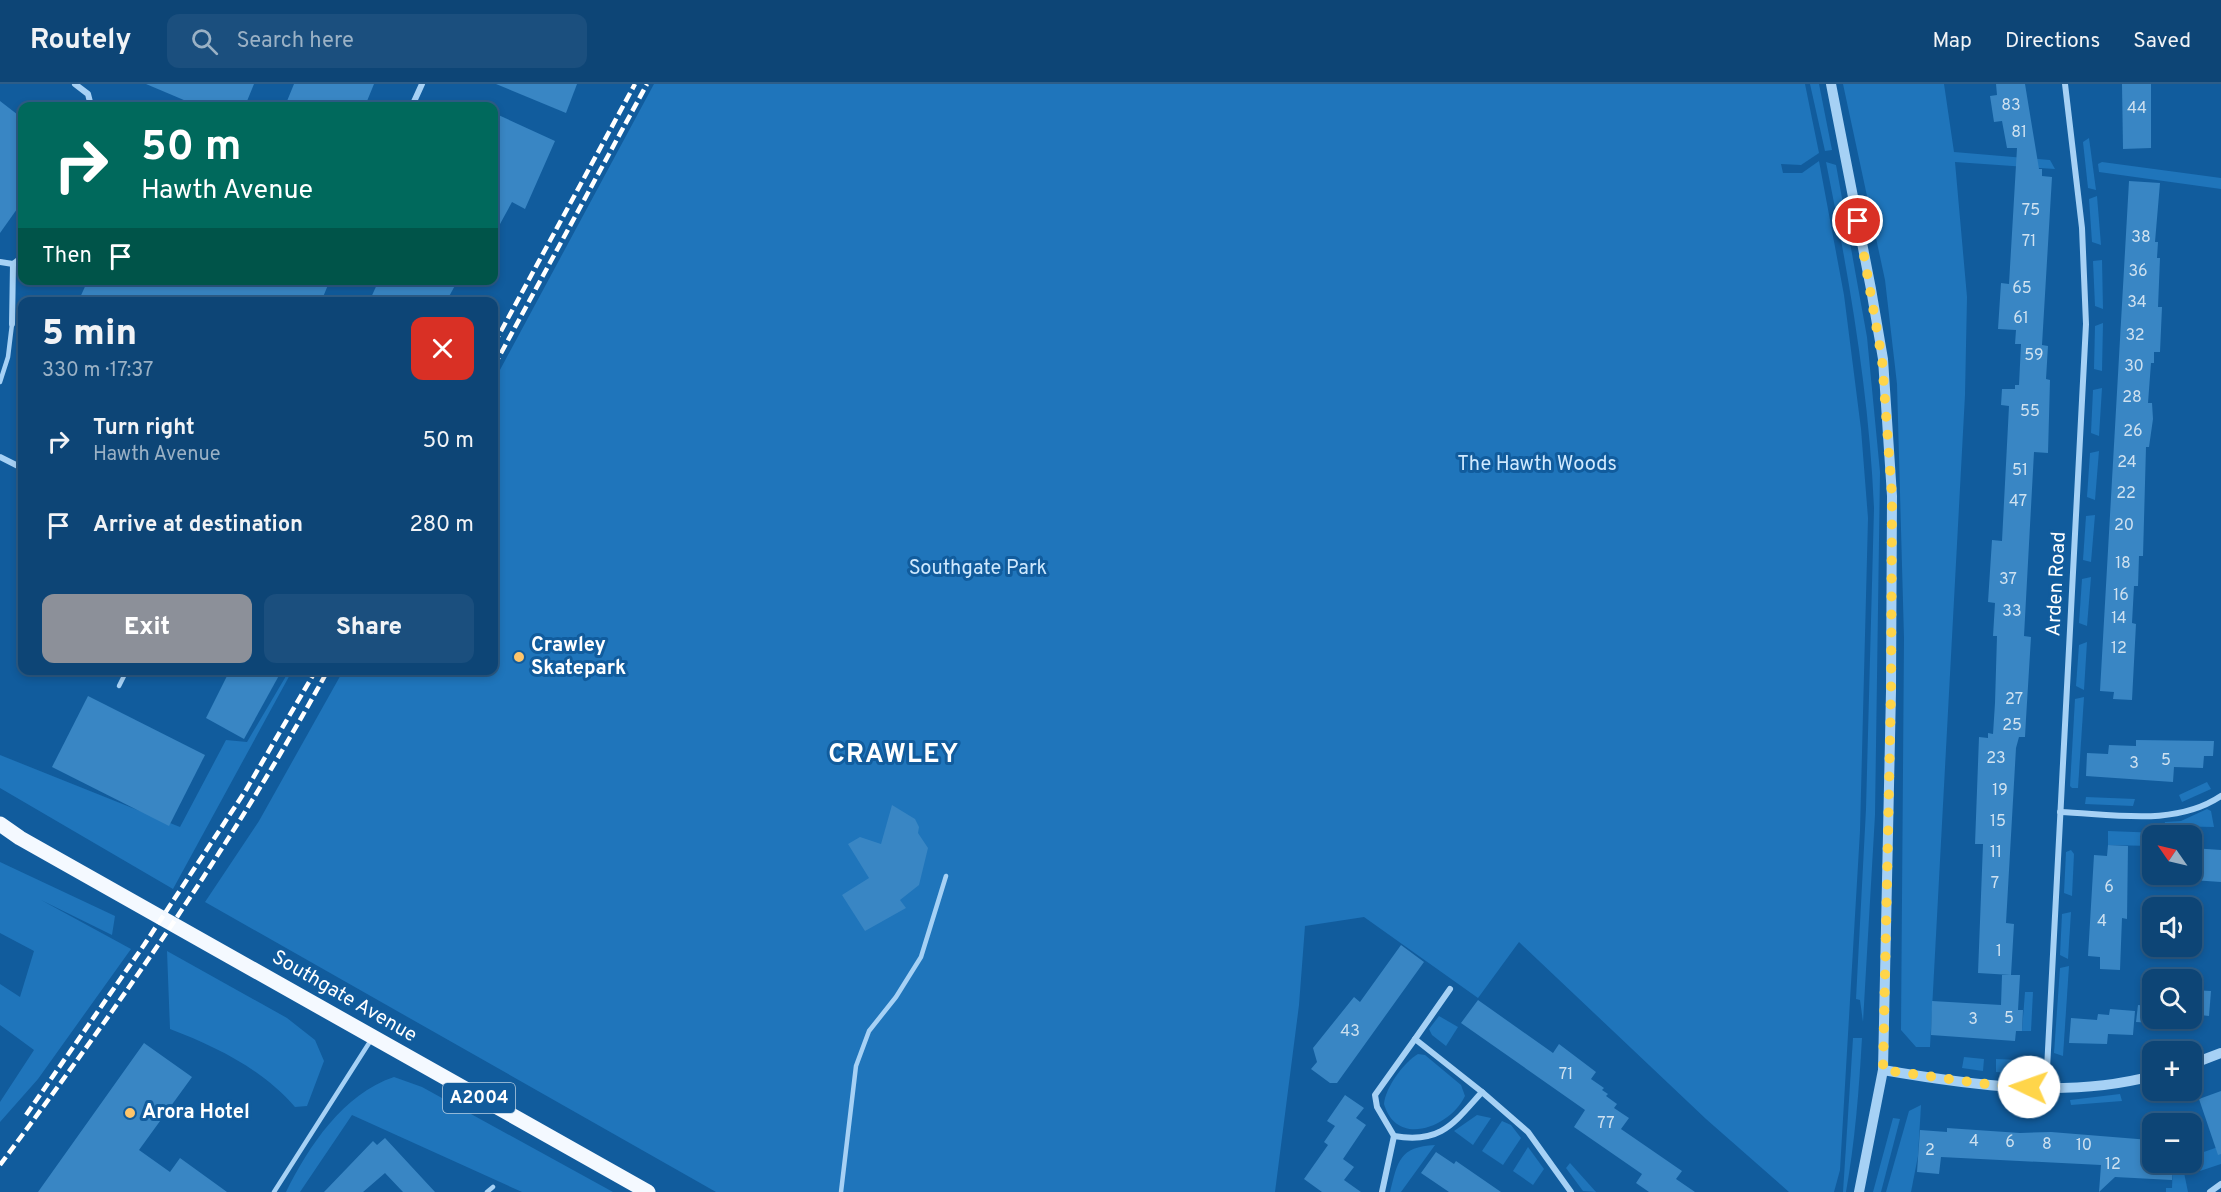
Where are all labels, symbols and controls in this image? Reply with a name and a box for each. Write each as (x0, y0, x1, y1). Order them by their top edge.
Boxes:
search box (167, 14, 587, 68)
text: Routely (30, 23, 131, 59)
icon: search (188, 25, 221, 58)
text: Search here (236, 28, 354, 55)
text: Map (1932, 28, 1972, 55)
text: Directions (2005, 28, 2100, 55)
text: Saved (2133, 28, 2191, 55)
house number: 83 (2001, 96, 2021, 116)
house number: 44 (2127, 99, 2147, 119)
text: 50 m (141, 122, 242, 175)
house number: 81 (2011, 123, 2027, 143)
icon: right (42, 126, 120, 204)
text: Hawth Avenue (141, 174, 313, 208)
pin (1832, 195, 1883, 246)
house number: 75 (2022, 201, 2040, 221)
icon: arrive (1841, 204, 1874, 237)
house number: 38 (2131, 228, 2151, 248)
house number: 71 (2022, 232, 2036, 252)
icon: arrive (104, 240, 137, 273)
text: Then (42, 243, 92, 270)
house number: 36 (2128, 262, 2148, 282)
house number: 65 (2012, 279, 2032, 299)
house number: 34 (2127, 293, 2147, 313)
house number: 61 (2013, 309, 2029, 329)
text: 5 min (42, 312, 137, 358)
button: close (411, 317, 474, 380)
house number: 32 (2125, 326, 2145, 346)
house number: 59 (2024, 346, 2044, 366)
house number: 30 (2124, 357, 2144, 377)
text: 330 m · 17:37 (42, 358, 154, 384)
house number: 28 (2122, 388, 2142, 408)
house number: 55 (2020, 402, 2040, 422)
text: Turn right (93, 415, 195, 442)
house number: 26 (2123, 422, 2143, 442)
icon: right (42, 425, 75, 458)
text: 50 m (422, 428, 474, 455)
text: Hawth Avenue (93, 442, 220, 468)
park label: The Hawth Woods (1457, 452, 1617, 478)
house number: 24 (2117, 453, 2137, 473)
house number: 51 (2012, 461, 2028, 481)
house number: 22 (2116, 484, 2136, 504)
house number: 47 (2009, 492, 2027, 512)
icon: arrive (42, 509, 75, 542)
text: Arrive at destination (93, 512, 303, 539)
text: 280 m (409, 512, 474, 539)
house number: 20 (2114, 516, 2134, 536)
street label: Arden Road (2041, 531, 2073, 637)
house number: 18 (2115, 554, 2131, 574)
park label: Southgate Park (909, 556, 1047, 582)
house number: 37 (1999, 570, 2017, 590)
house number: 16 (2113, 586, 2129, 606)
button: Exit (42, 594, 252, 663)
button: Share (264, 594, 474, 663)
house number: 33 (2002, 602, 2022, 622)
house number: 14 (2111, 609, 2127, 629)
place label: Crawley Skatepark (531, 633, 626, 682)
house number: 12 (2111, 639, 2127, 659)
marker: Crawley Skatepark (512, 650, 526, 664)
house number: 27 (2005, 690, 2023, 710)
house number: 25 (2002, 716, 2022, 736)
district label: CRAWLEY (828, 739, 960, 772)
house number: 23 (1986, 749, 2006, 769)
house number: 5 (2161, 751, 2171, 771)
house number: 3 (2129, 754, 2139, 774)
house number: 19 (1992, 781, 2008, 801)
house number: 15 (1990, 812, 2006, 832)
north arrow (2142, 825, 2202, 885)
map controls (2142, 825, 2202, 1173)
house number: 11 (1990, 843, 2002, 863)
house number: 7 (1991, 874, 1999, 894)
house number: 6 (2104, 878, 2114, 898)
button: sound (2142, 897, 2202, 957)
house number: 4 (2097, 912, 2107, 932)
house number: 1 (1996, 942, 2002, 962)
street label: Southgate Avenue (267, 945, 421, 1049)
button: search (2142, 969, 2202, 1029)
house number: 5 (2004, 1009, 2014, 1029)
house number: 3 (1968, 1010, 1978, 1030)
house number: 43 (1340, 1022, 1360, 1042)
button: + (2142, 1041, 2202, 1101)
position arrow (1997, 1055, 2061, 1119)
house number: 71 (1559, 1065, 1573, 1085)
road number: A2004 (443, 1083, 515, 1113)
place label: Arora Hotel (142, 1100, 250, 1126)
marker: Arora Hotel (123, 1106, 137, 1120)
button: − (2142, 1113, 2202, 1173)
house number: 77 (1597, 1114, 1615, 1134)
house number: 4 (1969, 1132, 1979, 1152)
house number: 6 (2005, 1133, 2015, 1153)
house number: 8 (2042, 1135, 2052, 1155)
house number: 10 (2076, 1136, 2092, 1156)
house number: 2 (1925, 1141, 1935, 1161)
house number: 12 (2105, 1155, 2121, 1175)

